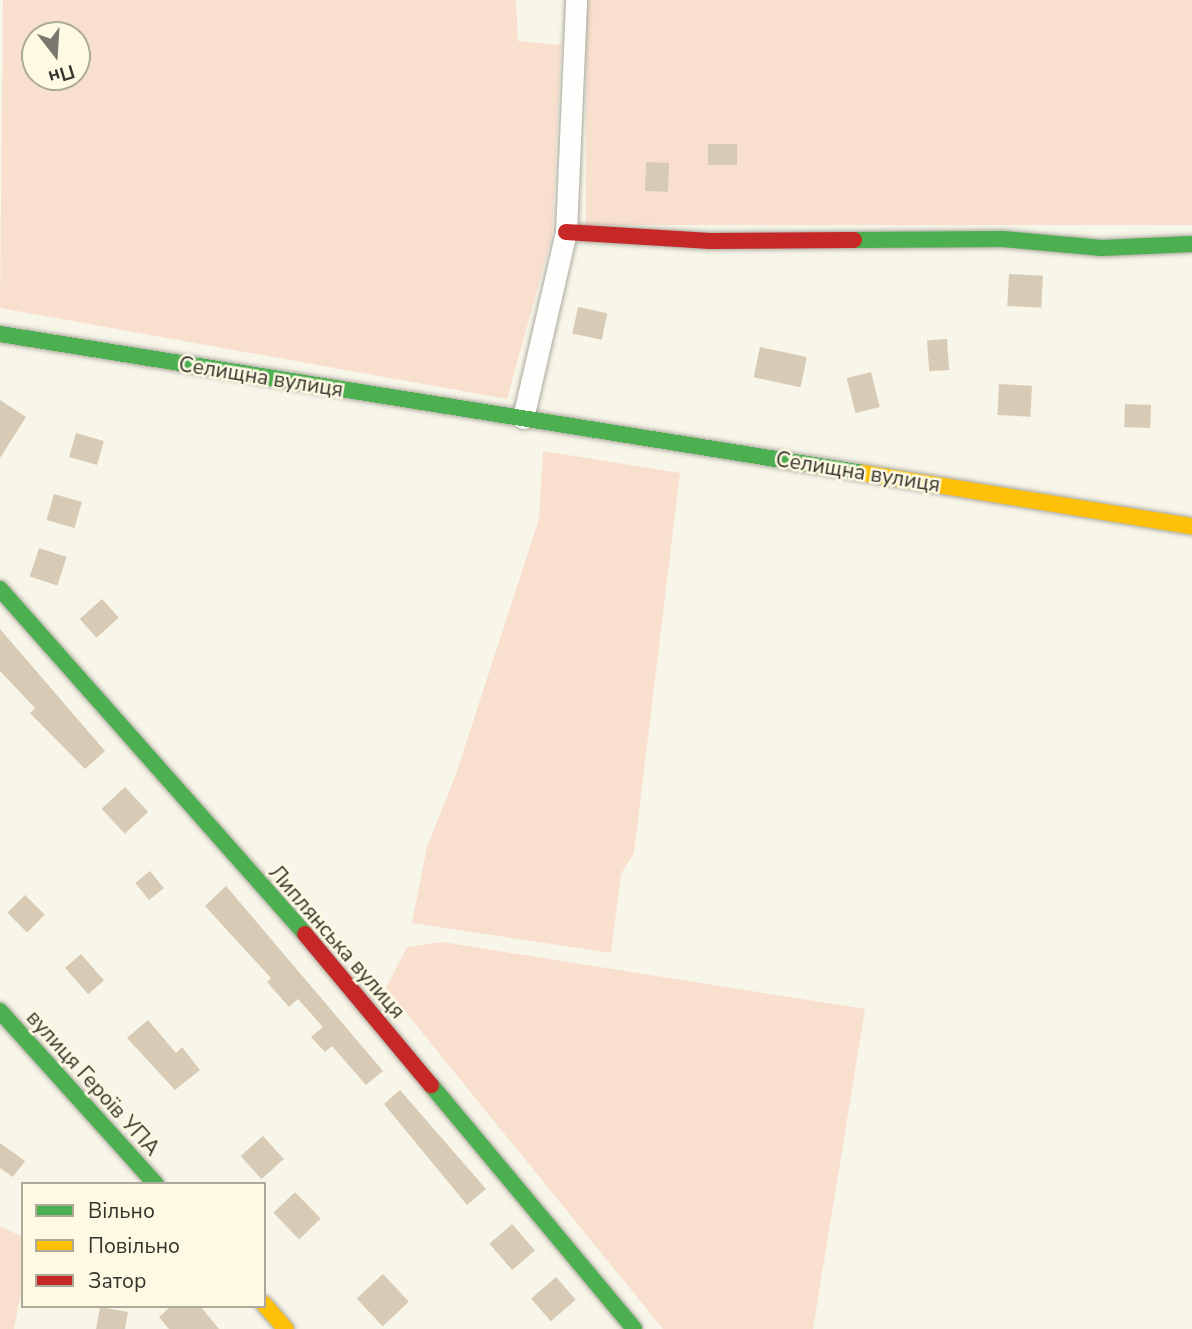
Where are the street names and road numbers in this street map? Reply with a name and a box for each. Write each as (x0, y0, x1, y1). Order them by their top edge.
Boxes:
street label: Селищна вулиця (177, 352, 345, 402)
street label: Селищна вулиця (774, 447, 942, 497)
street label: Липлянська вулиця (264, 860, 410, 1024)
street label: вулиця Героїв УПА (21, 1005, 165, 1161)

